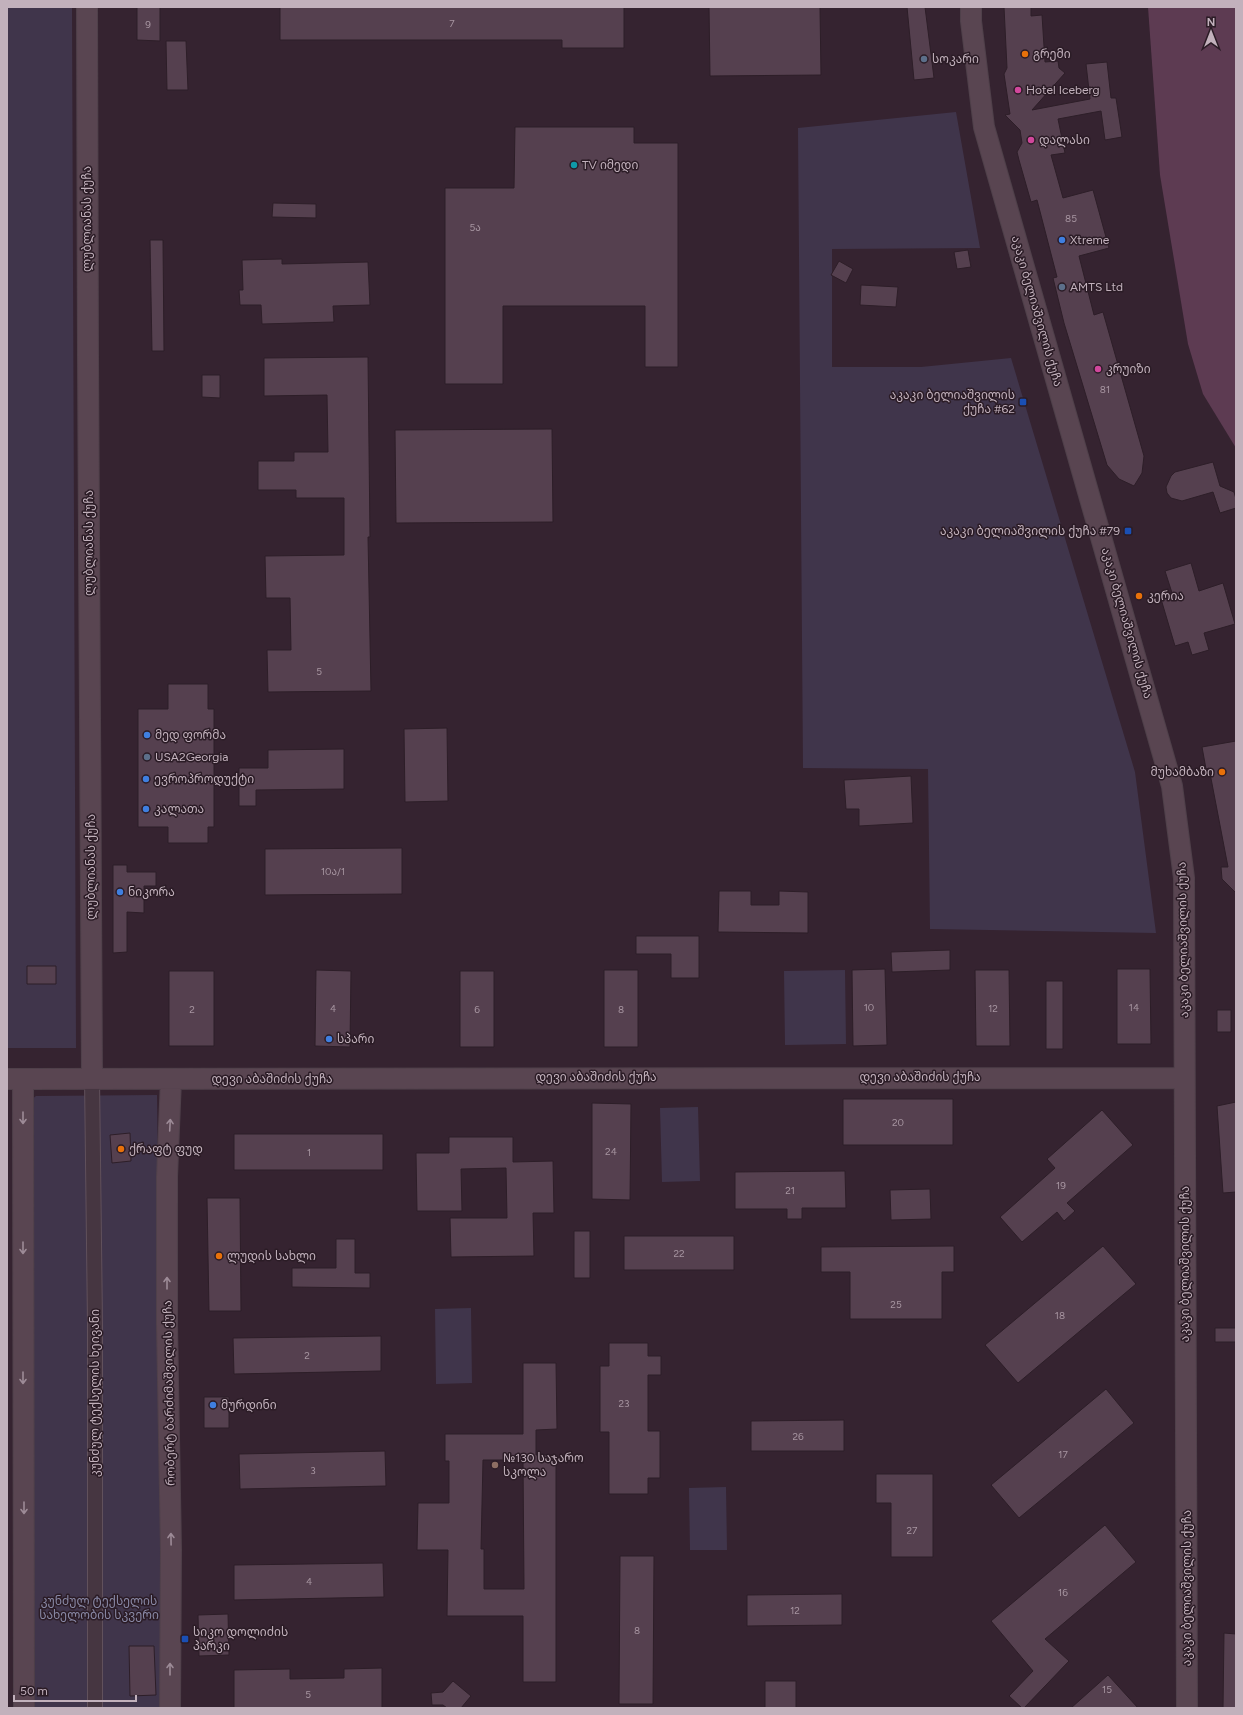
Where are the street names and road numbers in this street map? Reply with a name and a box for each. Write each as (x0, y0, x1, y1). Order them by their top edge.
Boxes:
street label: ლუბლიანას ქუჩა (80, 166, 95, 272)
street label: აკაკი ბელიაშვილის ქუჩა (1008, 234, 1065, 388)
street label: ლუბლიანას ქუჩა (82, 490, 97, 596)
street label: აკაკი ბელიაშვილის ქუჩა (1098, 546, 1155, 700)
street label: ლუბლიანას ქუჩა (84, 814, 99, 920)
street label: აკაკი ბელიაშვილის ქუჩა (1175, 862, 1192, 1018)
street label: დევი აბაშიძის ქუჩა (535, 1070, 657, 1085)
street label: დევი აბაშიძის ქუჩა (859, 1070, 981, 1085)
street label: დევი აბაშიძის ქუჩა (211, 1072, 333, 1087)
street label: აკაკი ბელიაშვილის ქუჩა (1178, 1186, 1193, 1342)
street label: რობერტ ბარძიმაშვილის ქუჩა (160, 1300, 179, 1486)
street label: კუნძულ ტექსელის ხეივანი (88, 1309, 103, 1477)
street label: აკაკი ბელიაშვილის ქუჩა (1180, 1510, 1195, 1666)

